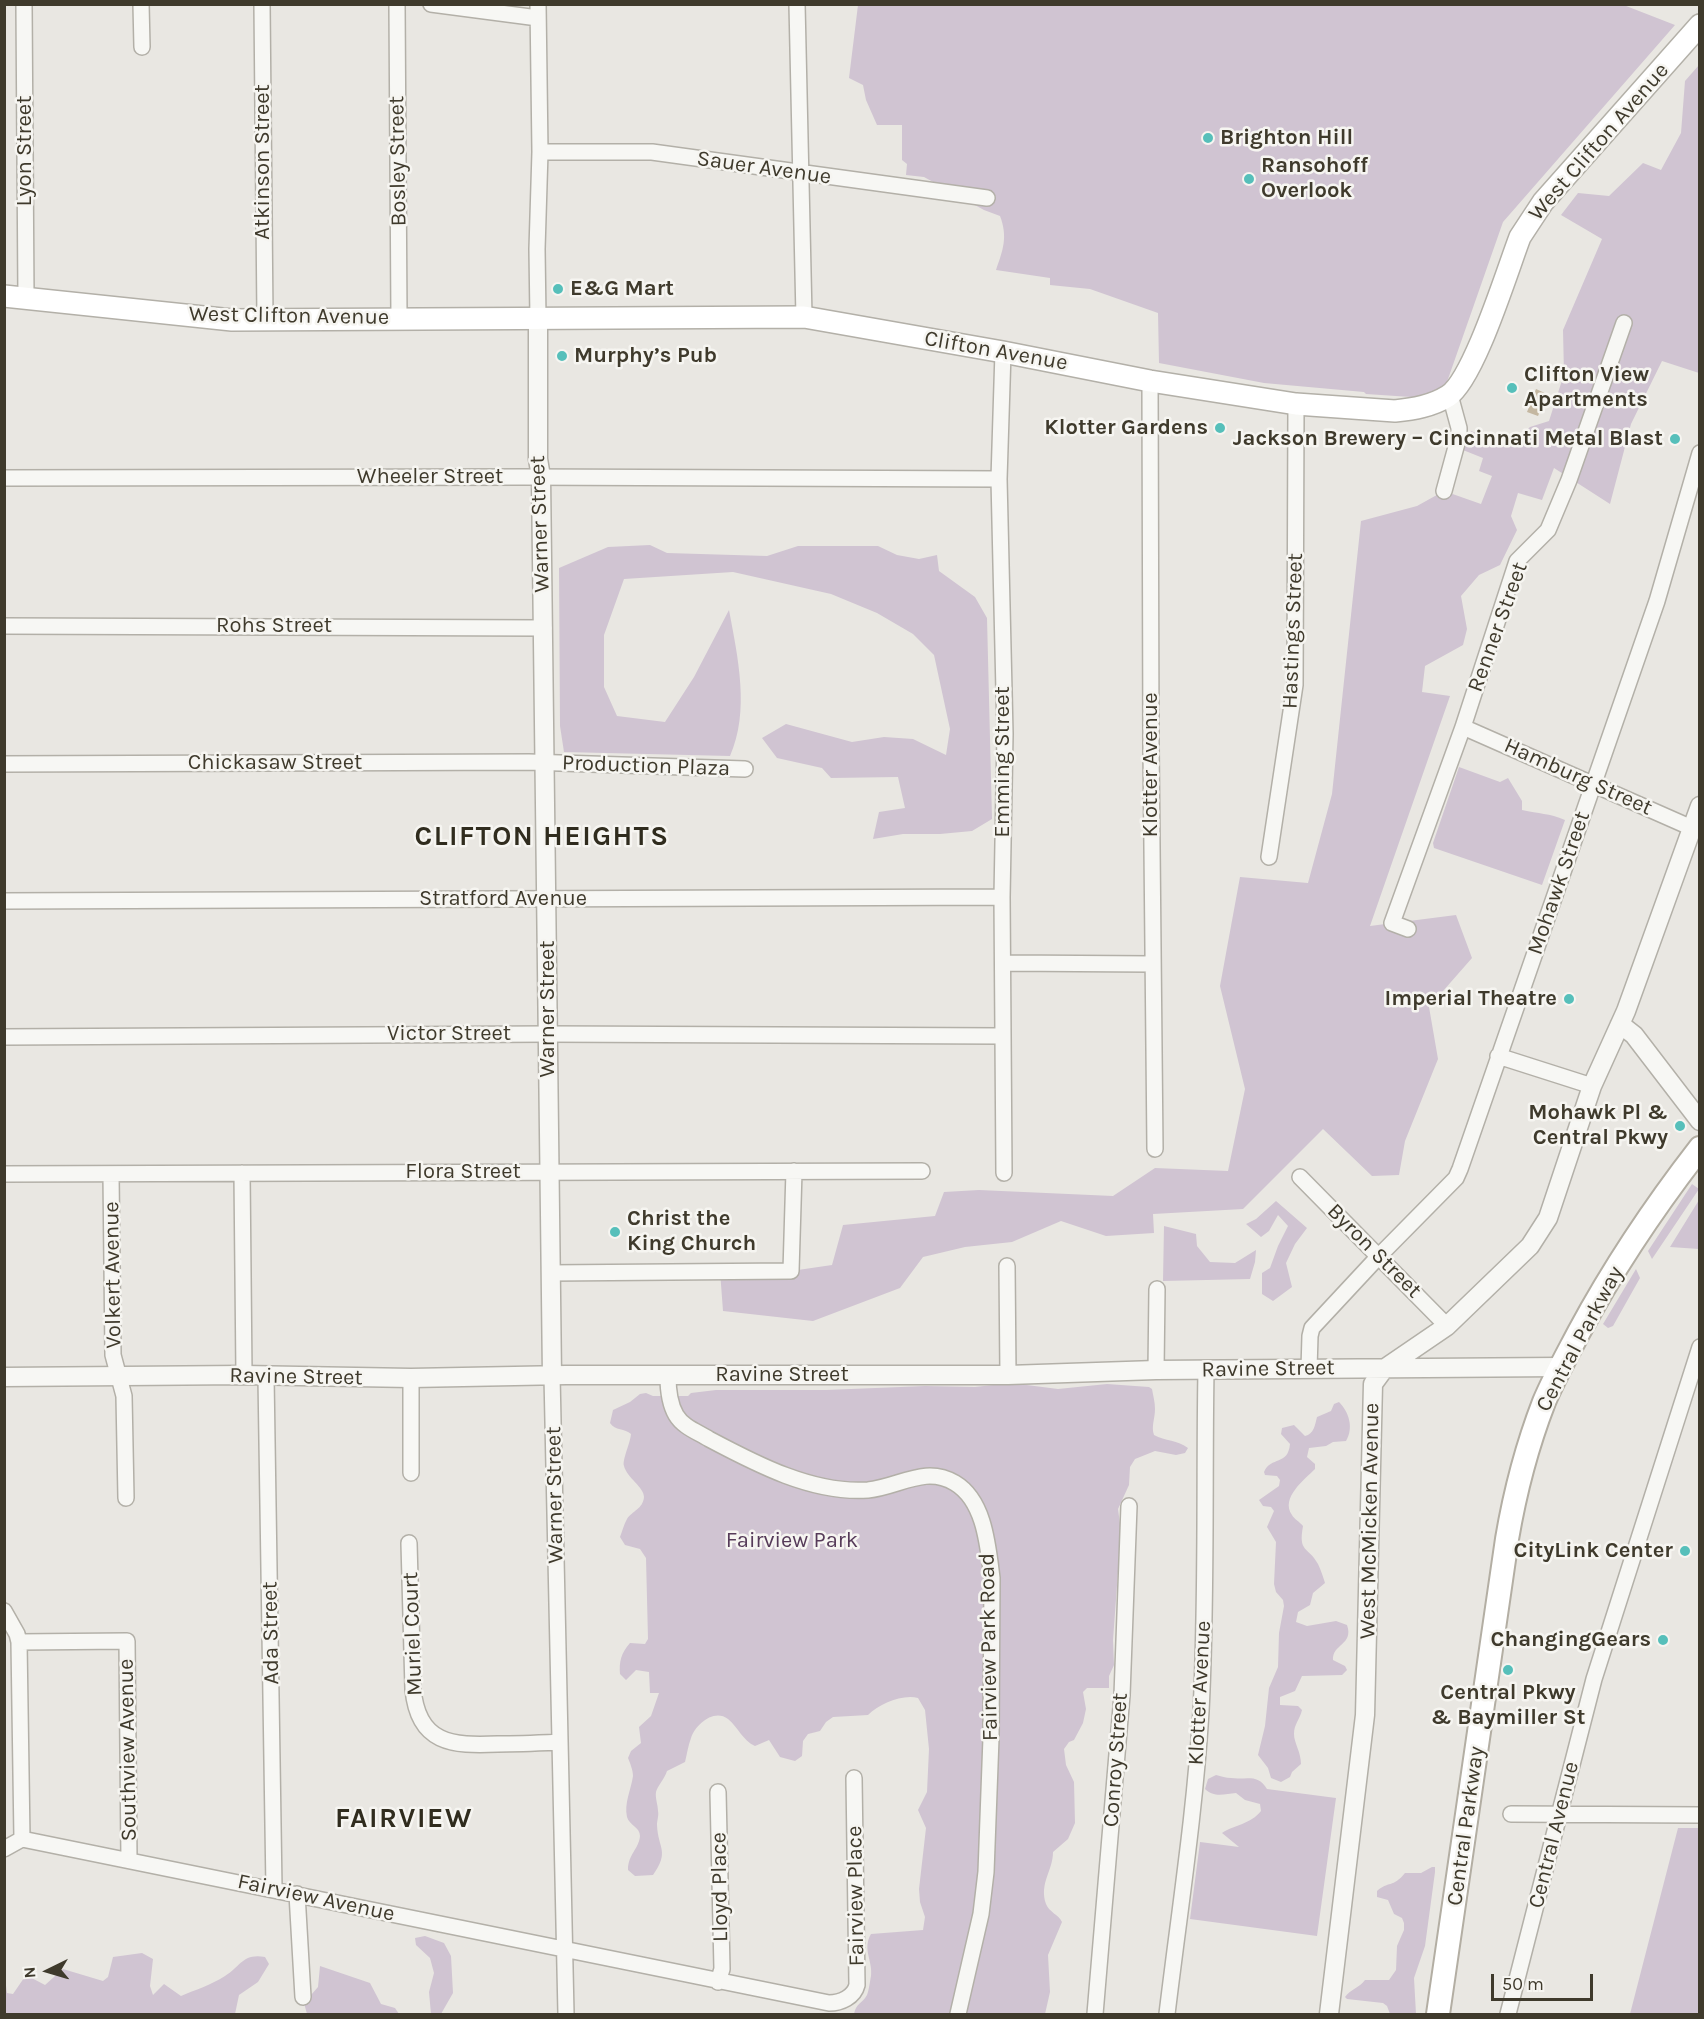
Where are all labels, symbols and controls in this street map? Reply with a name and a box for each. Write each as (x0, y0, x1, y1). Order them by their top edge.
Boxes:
street label: West Clifton Avenue (1523, 58, 1675, 226)
street label: Atkinson Street (250, 84, 276, 240)
street label: Bosley Street (384, 95, 412, 227)
street label: Lyon Street (12, 96, 38, 206)
place label: Brighton Hill (1220, 125, 1353, 151)
marker: Brighton Hill (1201, 131, 1215, 145)
street label: Sauer Avenue (695, 145, 833, 191)
place label: Ransohoff Overlook (1261, 153, 1368, 204)
marker: Ransohoff Overlook (1242, 172, 1256, 186)
place label: E&G Mart (570, 276, 674, 302)
marker: E&G Mart (551, 282, 565, 296)
street label: West Clifton Avenue (189, 301, 389, 331)
street label: Clifton Avenue (922, 325, 1070, 377)
place label: Murphy’s Pub (574, 343, 717, 369)
marker: Murphy’s Pub (555, 349, 569, 363)
place label: Clifton View Apartments (1524, 362, 1649, 414)
marker: Clifton View Apartments (1505, 381, 1519, 395)
place label: Klotter Gardens (1044, 415, 1208, 441)
marker: Klotter Gardens (1213, 421, 1227, 435)
place label: Jackson Brewery – Cincinnati Metal Blast (1233, 426, 1663, 452)
marker: Jackson Brewery – Cincinnati Metal Blast (1668, 432, 1682, 446)
street label: Warner Street (524, 455, 556, 593)
street label: Wheeler Street (357, 464, 503, 490)
street label: Hastings Street (1277, 553, 1309, 709)
street label: Renner Street (1462, 558, 1534, 696)
street label: Rohs Street (216, 613, 332, 639)
street label: Emming Street (990, 686, 1016, 838)
street label: Klotter Avenue (1138, 693, 1164, 837)
street label: Hamburg Street (1500, 733, 1656, 821)
street label: Chickasaw Street (188, 750, 362, 776)
street label: Production Plaza (561, 750, 731, 782)
street label: Mohawk Street (1522, 808, 1596, 958)
district label: CLIFTON HEIGHTS (414, 820, 670, 854)
street label: Stratford Avenue (419, 886, 587, 912)
street label: Warner Street (535, 940, 561, 1078)
place label: Imperial Theatre (1384, 986, 1557, 1012)
marker: Imperial Theatre (1562, 992, 1576, 1006)
street label: Victor Street (387, 1021, 511, 1047)
place label: Mohawk Pl & Central Pkwy (1528, 1100, 1668, 1152)
marker: Mohawk Pl & Central Pkwy (1673, 1119, 1687, 1133)
street label: Flora Street (405, 1159, 521, 1185)
street label: Byron Street (1321, 1198, 1427, 1304)
street label: Volkert Avenue (99, 1201, 127, 1349)
place label: Christ the King Church (627, 1206, 756, 1258)
marker: Christ the King Church (608, 1225, 622, 1239)
street label: Central Parkway (1531, 1262, 1629, 1416)
street label: Ravine Street (1201, 1355, 1335, 1383)
street label: Ravine Street (715, 1362, 849, 1388)
street label: Ravine Street (229, 1363, 363, 1391)
street label: West McMicken Avenue (1355, 1403, 1385, 1639)
street label: Warner Street (541, 1426, 569, 1564)
park label: Fairview Park (726, 1528, 858, 1554)
place label: CityLink Center (1513, 1538, 1673, 1564)
marker: CityLink Center (1678, 1544, 1692, 1558)
street label: Fairview Park Road (974, 1553, 1004, 1741)
street label: Muriel Court (398, 1571, 428, 1697)
street label: Ada Street (257, 1581, 285, 1685)
street label: Klotter Avenue (1183, 1620, 1217, 1766)
place label: ChangingGears (1491, 1627, 1651, 1653)
marker: ChangingGears (1656, 1633, 1670, 1647)
street label: Southview Avenue (113, 1658, 143, 1842)
marker: Central Pkwy & Baymiller St (1501, 1663, 1515, 1677)
place label: Central Pkwy & Baymiller St (1430, 1680, 1586, 1732)
street label: Conroy Street (1098, 1692, 1134, 1828)
street label: Central Parkway (1442, 1745, 1490, 1907)
street label: Central Avenue (1523, 1759, 1585, 1911)
district label: FAIRVIEW (335, 1802, 473, 1836)
street label: Fairview Place (842, 1825, 870, 1967)
street label: Lloyd Place (706, 1832, 734, 1942)
street label: Fairview Avenue (235, 1868, 397, 1928)
north arrow (18, 1941, 78, 2001)
scale bar (1494, 1962, 1596, 2000)
text: N (20, 1966, 40, 1979)
text: 50 m (1502, 1973, 1544, 1995)

